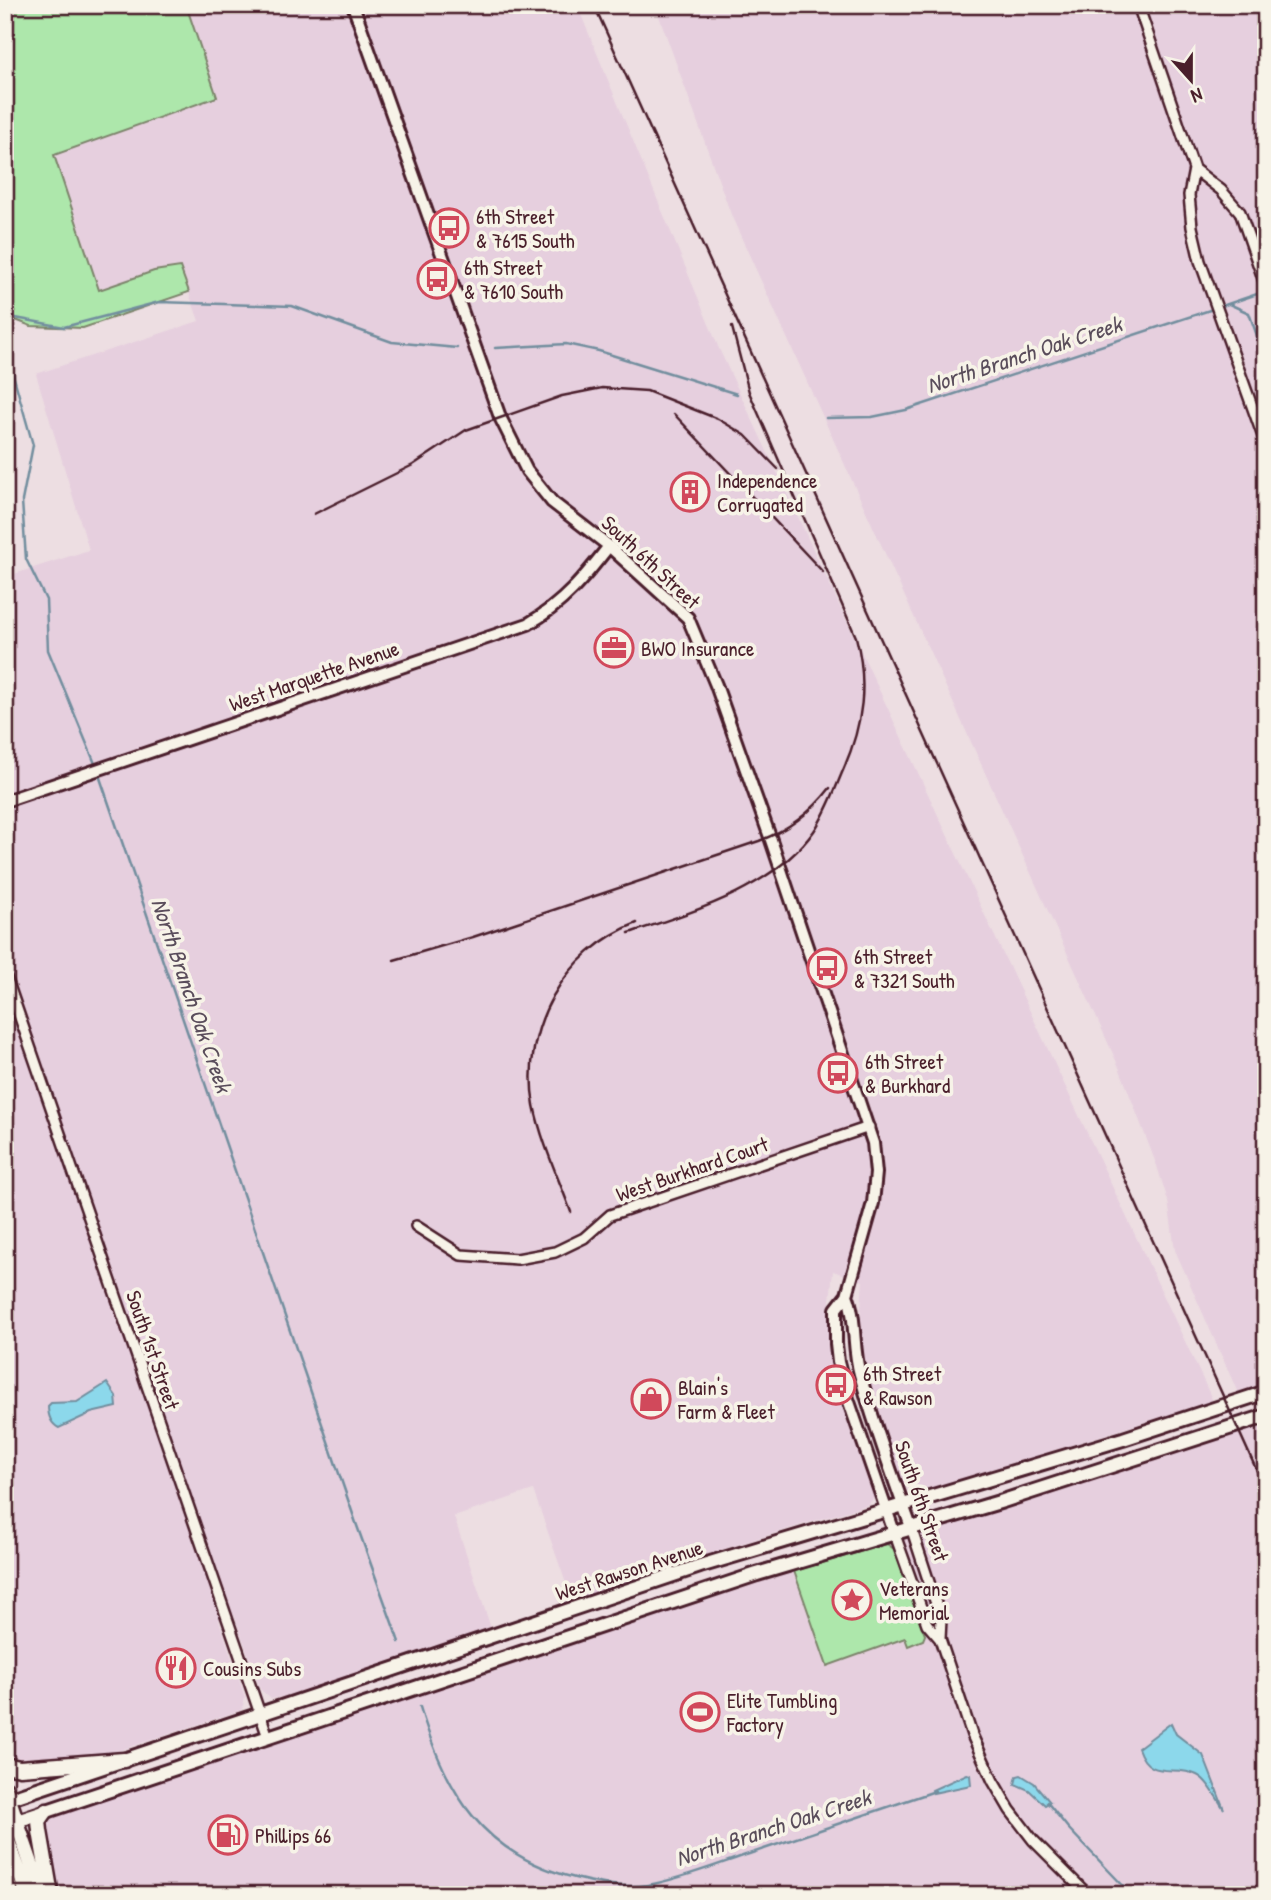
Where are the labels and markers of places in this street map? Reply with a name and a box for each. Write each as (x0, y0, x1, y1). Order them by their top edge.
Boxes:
place label: 6th Street & 7615 South (476, 202, 575, 255)
bus stop icon: 6th Street & 7615 South (428, 207, 470, 249)
place label: 6th Street & 7610 South (464, 253, 563, 306)
bus stop icon: 6th Street & 7610 South (416, 258, 458, 300)
place label: Independence Corrugated (717, 466, 817, 519)
building icon: Independence Corrugated (669, 471, 711, 513)
office icon: BWO Insurance (593, 627, 635, 669)
place label: BWO Insurance (641, 634, 754, 663)
place label: 6th Street & 7321 South (854, 942, 955, 995)
bus stop icon: 6th Street & 7321 South (806, 947, 848, 989)
place label: 6th Street & Burkhard (865, 1047, 950, 1100)
bus stop icon: 6th Street & Burkhard (817, 1052, 859, 1094)
place label: 6th Street & Rawson (863, 1359, 942, 1412)
bus stop icon: 6th Street & Rawson (815, 1364, 857, 1406)
place label: Blain's Farm & Fleet (677, 1373, 775, 1426)
shop icon: Blain's Farm & Fleet (630, 1378, 672, 1420)
place label: Veterans Memorial (879, 1574, 950, 1627)
place icon: Veterans Memorial (831, 1579, 873, 1621)
restaurant icon: Cousins Subs (155, 1647, 197, 1689)
place label: Cousins Subs (203, 1654, 301, 1683)
place label: Elite Tumbling Factory (726, 1686, 837, 1739)
sports icon: Elite Tumbling Factory (679, 1691, 721, 1733)
fuel station icon: Phillips 66 (207, 1814, 249, 1856)
place label: Phillips 66 (255, 1821, 331, 1850)

